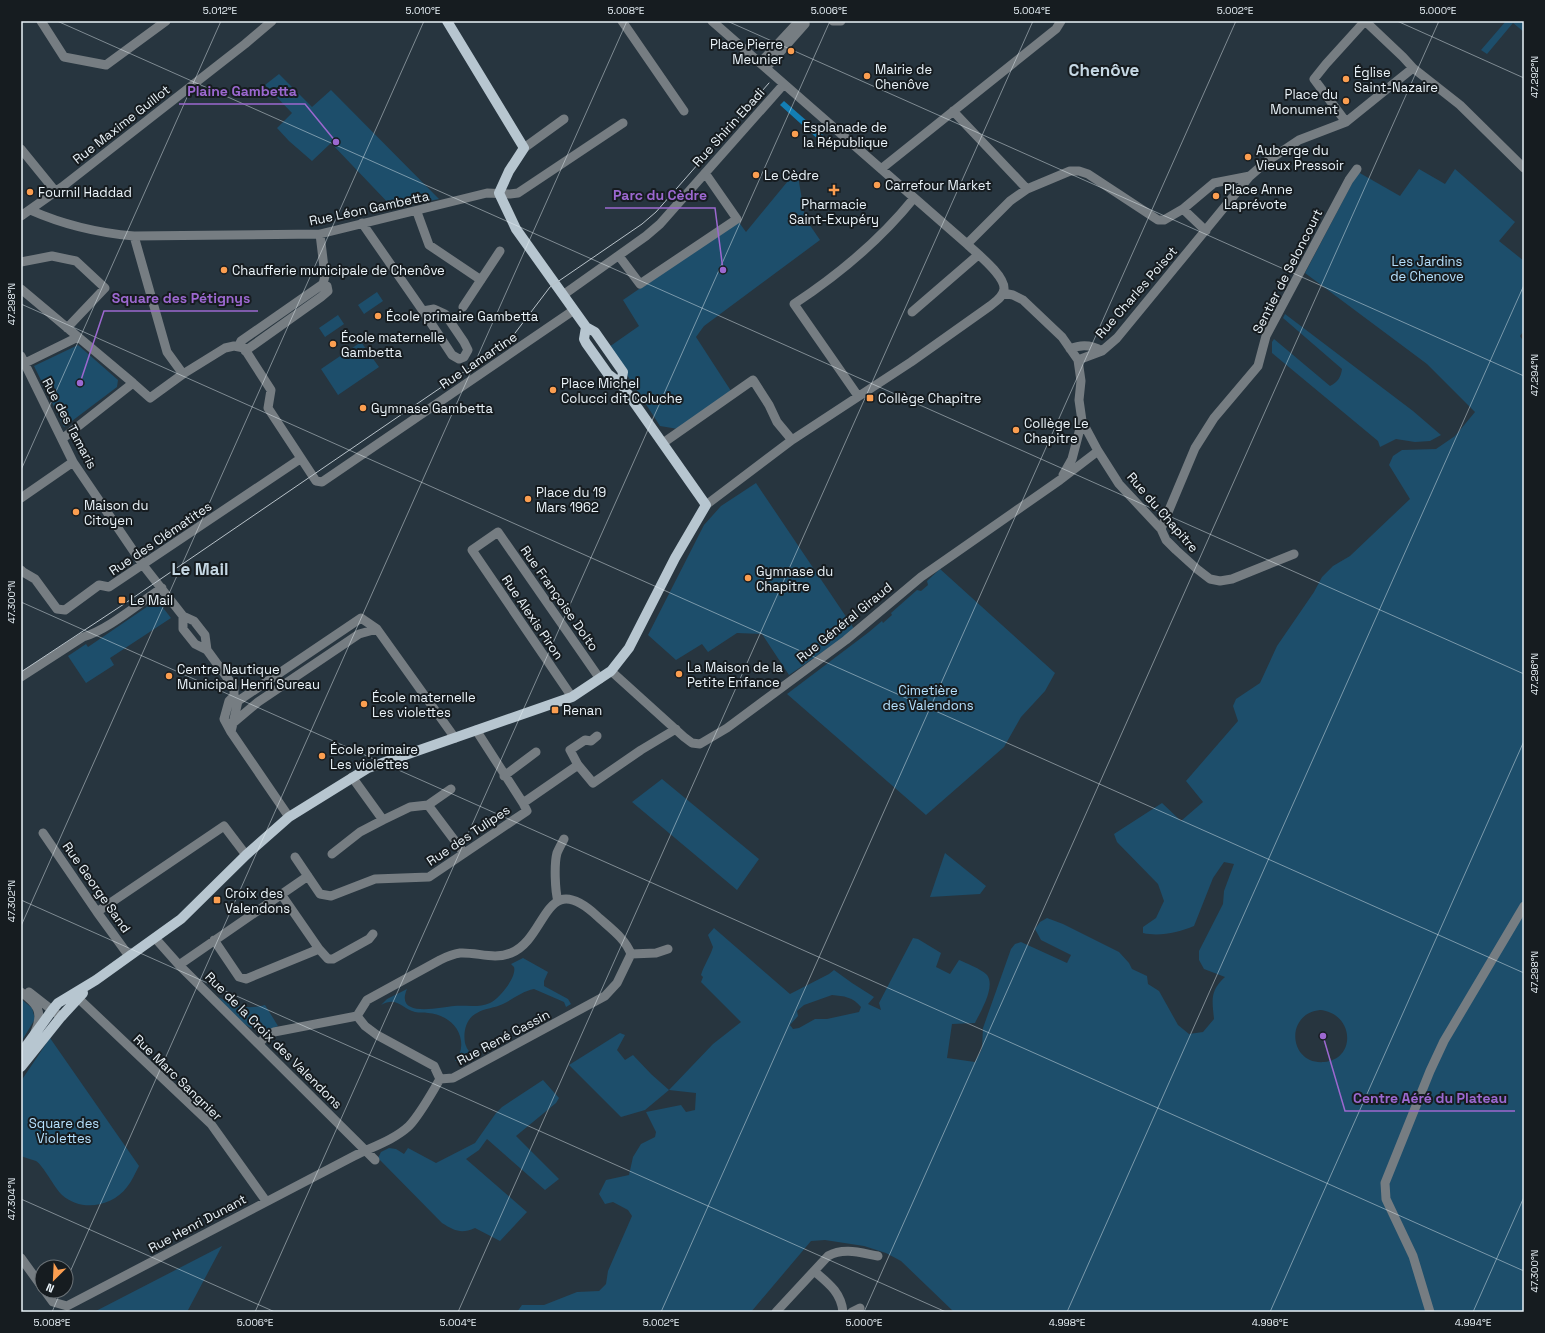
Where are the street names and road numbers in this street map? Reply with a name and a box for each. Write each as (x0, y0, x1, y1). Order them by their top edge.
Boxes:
street label: Rue Maxime Guillot (69, 81, 173, 168)
street label: Rue Shirin Ebadi (689, 84, 768, 170)
street label: Rue Léon Gambetta (308, 187, 431, 230)
street label: Sentier de Seloncourt (1249, 206, 1326, 336)
street label: Rue Charles Poisot (1092, 243, 1181, 342)
street label: Rue Lamartine (436, 328, 520, 393)
street label: Rue des Tamaris (38, 375, 101, 472)
street label: Rue du Chapitre (1123, 469, 1202, 556)
street label: Rue des Clématites (106, 498, 215, 579)
street label: Rue Françoise Dolto (517, 542, 602, 654)
street label: Rue Alexis Piron (498, 572, 567, 663)
street label: Rue Général Giraud (793, 579, 895, 666)
street label: Rue des Tulipes (423, 801, 513, 870)
street label: Rue George Sand (59, 838, 134, 936)
street label: Rue de la Croix des Valendons (201, 968, 346, 1113)
street label: Rue René Cassin (454, 1006, 553, 1069)
street label: Rue Marc Sangnier (130, 1031, 226, 1124)
street label: Rue Henri Dunant (145, 1190, 249, 1256)

